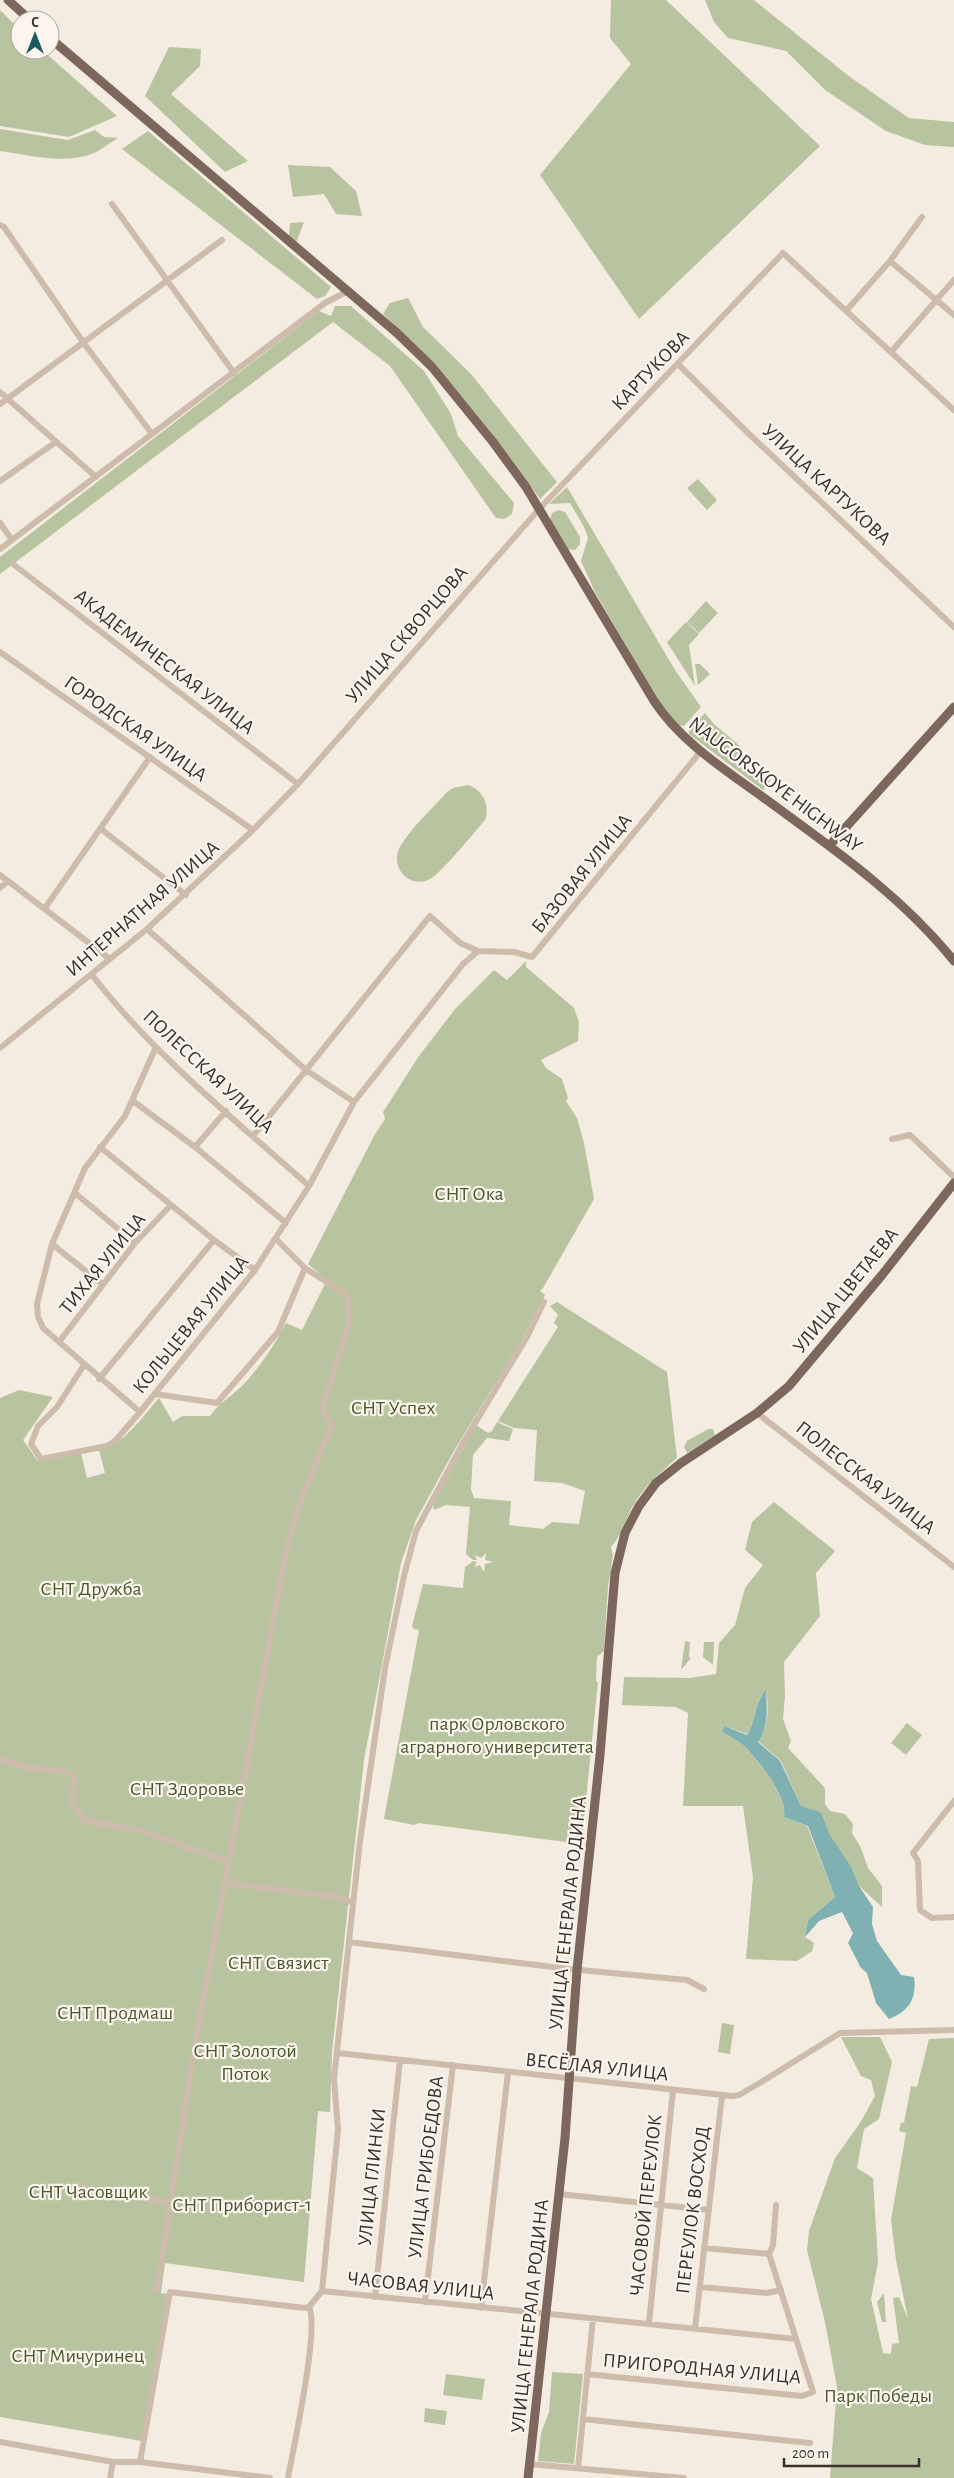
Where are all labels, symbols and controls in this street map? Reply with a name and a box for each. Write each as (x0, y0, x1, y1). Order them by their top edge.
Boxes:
north arrow (10, 10, 60, 60)
text: С (31, 16, 39, 30)
street label: КАРТУКОВА (608, 327, 694, 414)
street label: УЛИЦА КАРТУКОВА (758, 420, 895, 549)
street label: УЛИЦА СКВОРЦОВА (342, 562, 472, 707)
street label: АКАДЕМИЧЕСКАЯ УЛИЦА (71, 585, 258, 738)
street label: ГОРОДСКАЯ УЛИЦА (60, 672, 211, 786)
street label: NAUGORSKOYE HIGHWAY (685, 713, 866, 857)
street label: БАЗОВАЯ УЛИЦА (528, 810, 636, 937)
street label: ИНТЕРНАТНАЯ УЛИЦА (62, 837, 223, 980)
street label: ПОЛЕССКАЯ УЛИЦА (139, 1006, 278, 1137)
park label: СНТ Ока (434, 1184, 504, 1204)
street label: ТИХАЯ УЛИЦА (56, 1209, 150, 1318)
street label: УЛИЦА ЦВЕТАЕВА (789, 1224, 902, 1357)
street label: КОЛЬЦЕВАЯ УЛИЦА (129, 1252, 253, 1397)
park label: СНТ Успех (351, 1398, 435, 1418)
street label: ПОЛЕССКАЯ УЛИЦА (792, 1417, 939, 1538)
park label: СНТ Дружба (40, 1579, 142, 1599)
park label: парк Орловского аграрного университета (400, 1714, 594, 1757)
park label: СНТ Здоровье (130, 1779, 244, 1799)
street label: УЛИЦА ГЕНЕРАЛА РОДИНА (546, 1795, 590, 2031)
park label: СНТ Связист (228, 1953, 329, 1973)
park label: СНТ Продмаш (57, 2003, 173, 2023)
park label: СНТ Золотой Поток (193, 2041, 297, 2084)
street label: ВЕСЁЛАЯ УЛИЦА (524, 2050, 670, 2084)
street label: УЛИЦА ГРИБОЕДОВА (405, 2074, 447, 2260)
street label: УЛИЦА ГЛИНКИ (355, 2107, 389, 2247)
street label: ЧАСОВОЙ ПЕРЕУЛОК (627, 2113, 666, 2297)
street label: ПЕРЕУЛОК ВОСХОД (673, 2125, 713, 2295)
park label: СНТ Часовщик (28, 2182, 148, 2202)
park label: СНТ Приборист-1 (172, 2195, 312, 2215)
street label: УЛИЦА ГЕНЕРАЛА РОДИНА (508, 2198, 552, 2434)
street label: ЧАСОВАЯ УЛИЦА (346, 2268, 496, 2304)
park label: СНТ Мичуринец (11, 2346, 145, 2366)
street label: ПРИГОРОДНАЯ УЛИЦА (602, 2350, 802, 2388)
park label: Парк Победы (824, 2386, 932, 2406)
scale bar (784, 2436, 919, 2468)
text: 200 m (792, 2446, 829, 2461)

